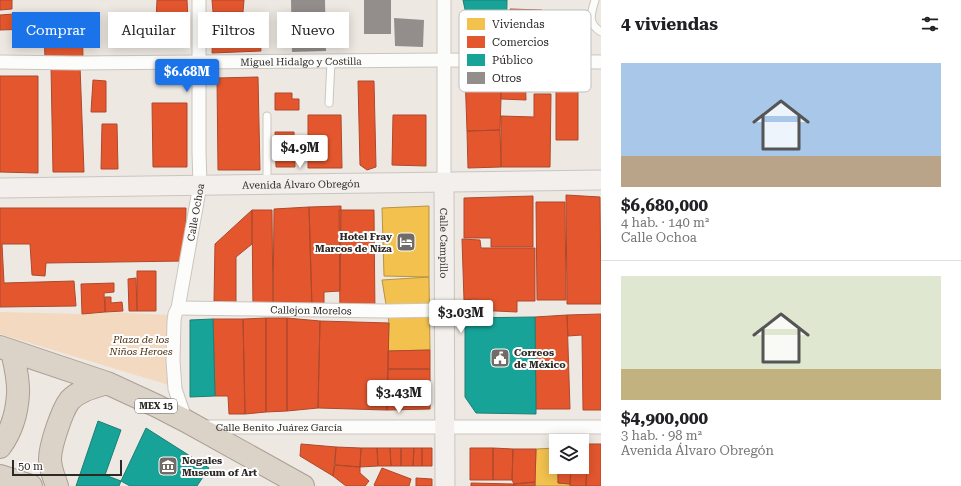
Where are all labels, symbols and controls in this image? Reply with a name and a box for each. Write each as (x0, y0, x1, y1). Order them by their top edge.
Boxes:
legend (459, 10, 591, 92)
chip: Comprar (12, 12, 100, 48)
chip: Alquilar (108, 12, 190, 48)
chip: Filtros (198, 12, 269, 48)
chip: Nuevo (277, 12, 349, 48)
icon: filters (919, 13, 941, 35)
text: 4 viviendas (621, 14, 718, 34)
text: Viviendas (492, 18, 544, 31)
text: Comercios (492, 36, 549, 49)
text: Público (492, 54, 533, 67)
street label: Miguel Hidalgo y Costilla (240, 56, 362, 68)
pin: $6.68M (154, 59, 220, 93)
text: $6.68M (164, 64, 210, 79)
text: Otros (492, 72, 521, 85)
icon: home (745, 89, 817, 161)
pin: $4.9M (272, 135, 328, 169)
text: $4.9M (281, 140, 319, 155)
street label: Avenida Álvaro Obregón (242, 178, 360, 191)
street label: Calle Ochoa (185, 182, 206, 242)
text: $6,680,000 (621, 195, 708, 215)
street label: Calle Campillo (438, 208, 449, 278)
text: 4 hab. · 140 m² (621, 215, 709, 230)
text: Calle Ochoa (621, 230, 697, 245)
place label: Hotel Fray Marcos de Niza (315, 231, 392, 254)
hotel icon: Hotel Fray Marcos de Niza (395, 231, 417, 253)
pin: $3.03M (428, 300, 494, 334)
icon: home (745, 302, 817, 374)
street label: Callejon Morelos (270, 304, 352, 316)
text: $3.03M (438, 305, 484, 320)
park label: Plaza de los Niños Heroes (108, 334, 173, 357)
public building icon: Correos de México (489, 347, 511, 369)
place label: Correos de México (514, 347, 566, 370)
pin: $3.43M (366, 380, 432, 414)
text: $3.43M (376, 385, 422, 400)
road number: MEX 15 (135, 399, 177, 413)
text: $4,900,000 (621, 408, 708, 428)
street label: Calle Benito Juárez García (216, 422, 343, 433)
text: 3 hab. · 98 m² (621, 428, 702, 443)
map controls (549, 434, 589, 474)
button: layers (549, 434, 589, 474)
text: Avenida Álvaro Obregón (621, 443, 774, 458)
museum icon: Nogales Museum of Art (157, 455, 179, 477)
place label: Nogales Museum of Art (182, 455, 257, 478)
scale bar (12, 458, 122, 477)
text: 50 m (18, 460, 43, 473)

